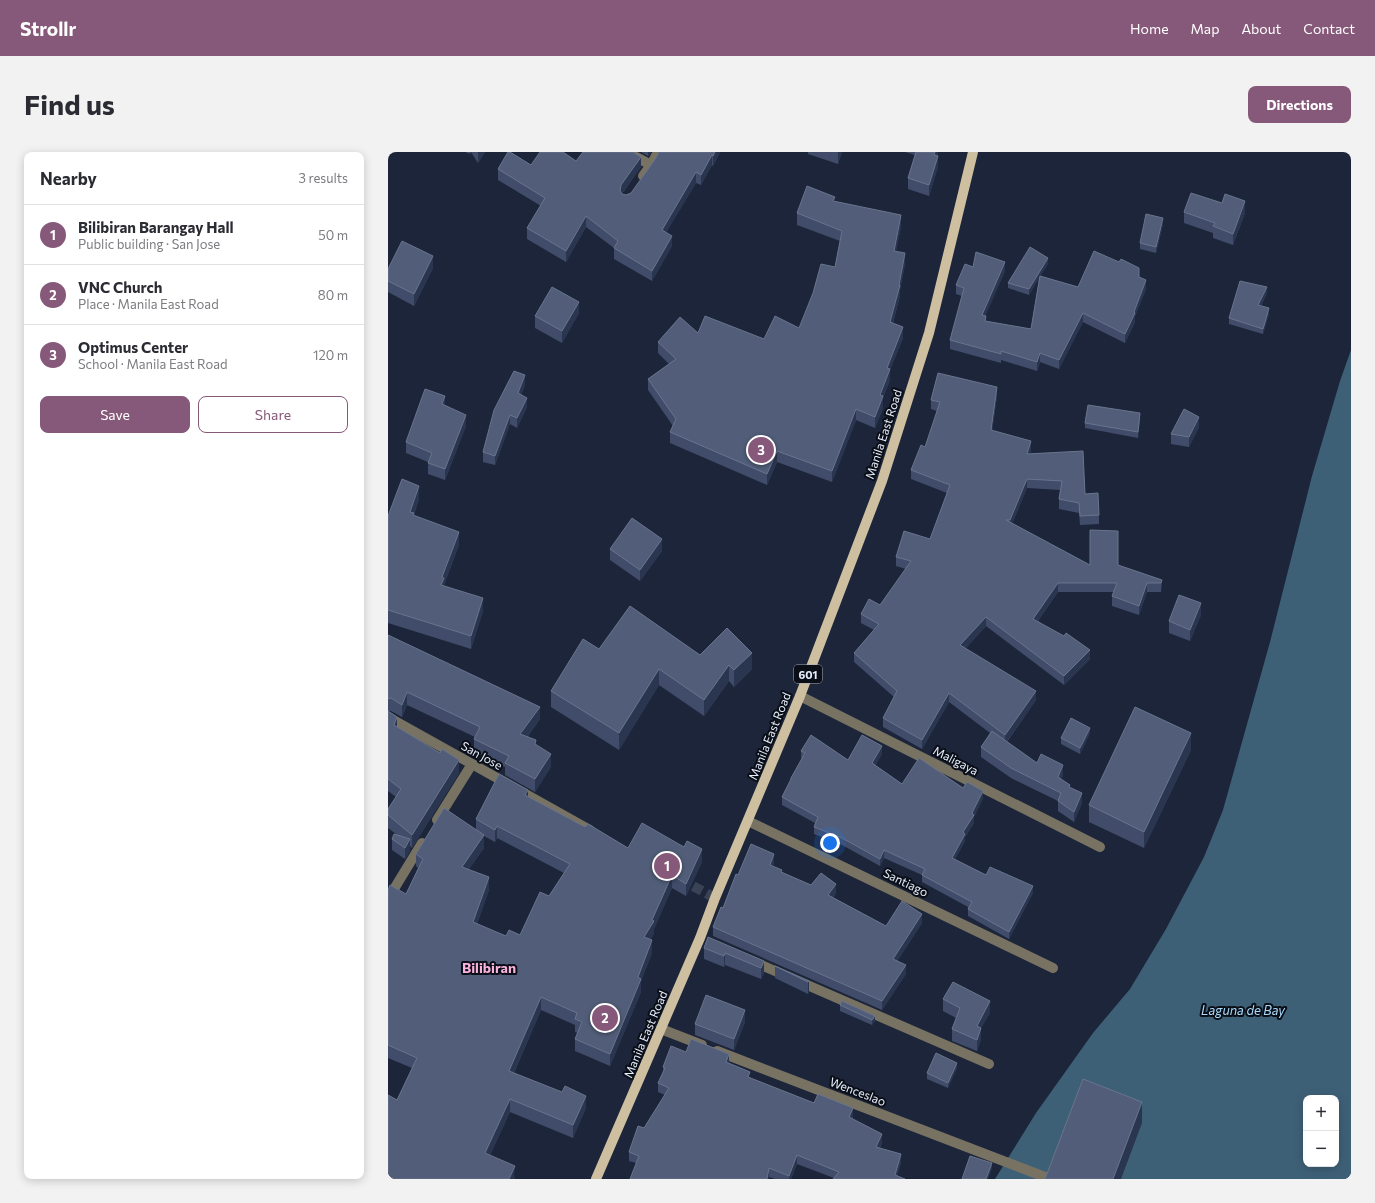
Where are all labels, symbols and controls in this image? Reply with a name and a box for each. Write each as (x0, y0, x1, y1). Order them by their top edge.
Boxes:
text: Strollr (20, 17, 76, 40)
text: Home (1130, 20, 1169, 37)
text: Map (1191, 20, 1219, 37)
text: About (1241, 20, 1281, 37)
text: Contact (1303, 20, 1355, 37)
button: Directions (1248, 86, 1351, 123)
text: Find us (24, 87, 115, 121)
text: Nearby (40, 168, 97, 189)
text: 3 results (299, 170, 348, 186)
text: Bilibiran Barangay Hall (78, 218, 234, 236)
text: 1 (50, 227, 56, 243)
text: 50 m (318, 227, 348, 243)
text: Public building · San Jose (78, 236, 220, 252)
text: VNC Church (78, 278, 162, 296)
text: 2 (49, 287, 57, 303)
text: 80 m (318, 287, 348, 303)
text: Place · Manila East Road (78, 296, 219, 312)
text: Optimus Center (78, 338, 188, 356)
text: 3 (49, 347, 57, 363)
text: 120 m (313, 347, 348, 363)
text: School · Manila East Road (78, 356, 227, 372)
street label: Manila East Road (862, 387, 904, 481)
button: Save (40, 396, 190, 433)
button: Share (198, 396, 348, 433)
pin: 3 (748, 435, 774, 465)
road number: 601 (794, 665, 822, 683)
street label: Manila East Road (745, 690, 793, 782)
street label: San Jose (459, 738, 505, 773)
street label: Maligaya (931, 743, 981, 777)
your location (820, 833, 840, 853)
pin: 1 (654, 851, 680, 881)
street label: Santiago (881, 865, 931, 899)
district label: Bilibiran (462, 959, 516, 976)
street label: Manila East Road (620, 988, 670, 1080)
water label: Laguna de Bay (1201, 1002, 1286, 1018)
pin: 2 (592, 1003, 618, 1033)
street label: Wenceslao (828, 1074, 888, 1108)
map controls (1303, 1095, 1339, 1167)
button: + (1303, 1095, 1339, 1131)
button: − (1303, 1131, 1339, 1167)

